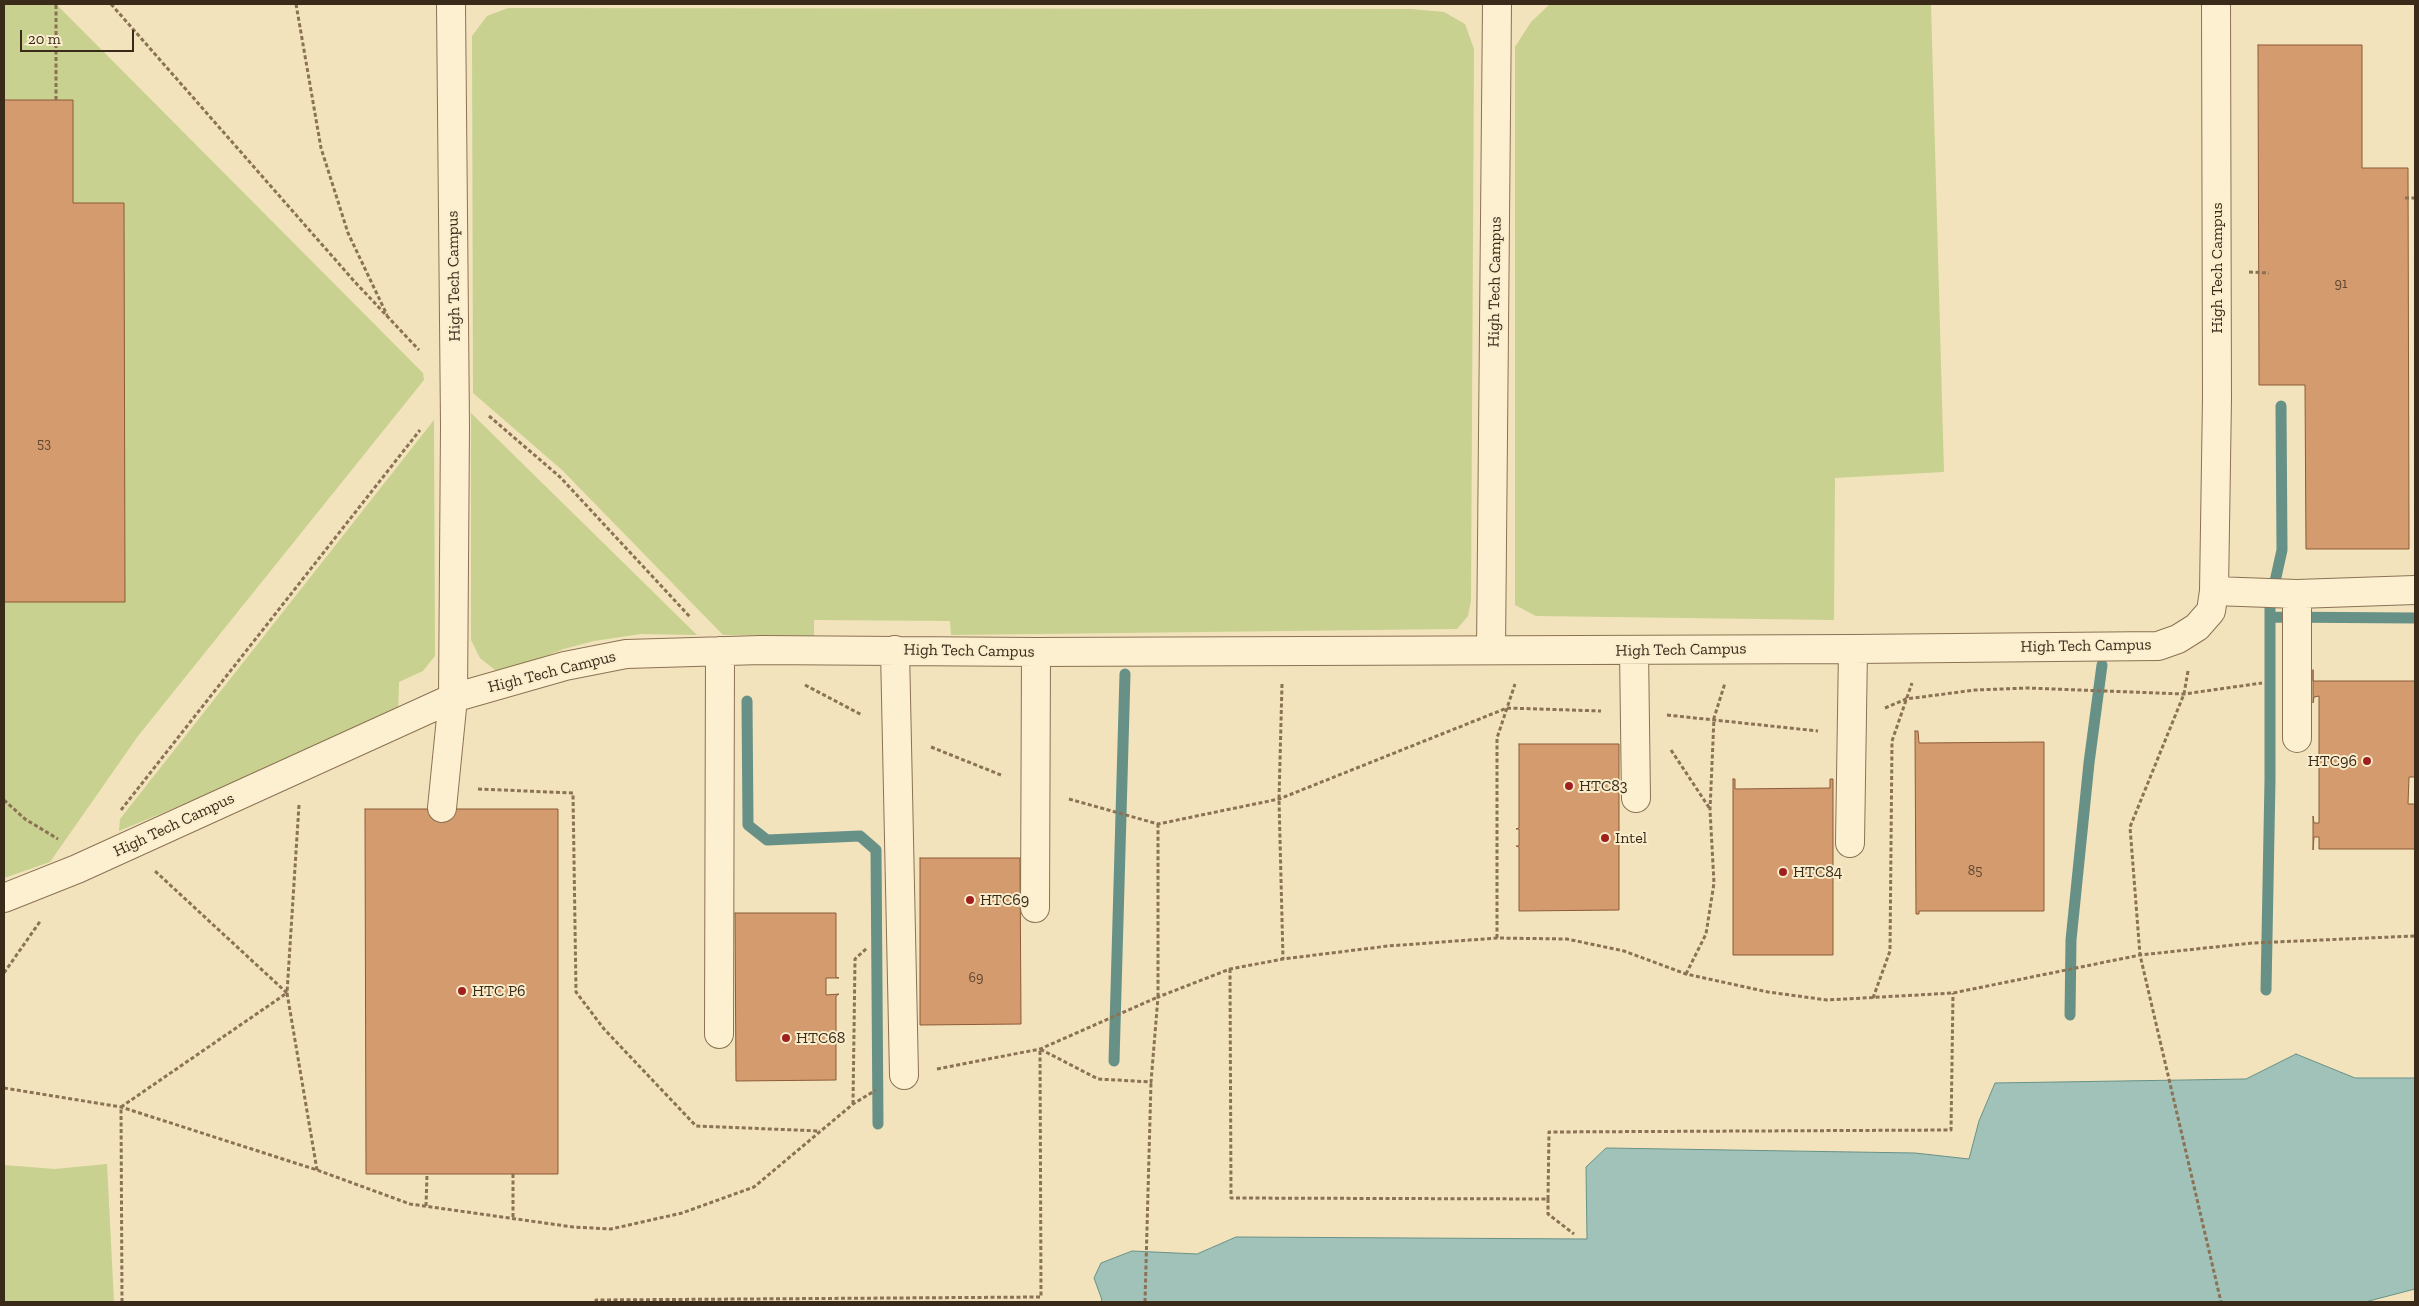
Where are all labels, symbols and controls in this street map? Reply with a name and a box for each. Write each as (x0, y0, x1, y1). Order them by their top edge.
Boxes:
scale bar (22, 20, 136, 52)
text: 20 m (28, 30, 61, 48)
street label: High Tech Campus (2207, 203, 2227, 333)
street label: High Tech Campus (443, 210, 465, 342)
street label: High Tech Campus (1484, 216, 1506, 348)
house number: 91 (2335, 276, 2347, 292)
house number: 53 (37, 436, 51, 452)
street label: High Tech Campus (2020, 635, 2152, 657)
street label: High Tech Campus (1615, 639, 1747, 661)
street label: High Tech Campus (903, 640, 1035, 662)
street label: High Tech Campus (486, 647, 618, 697)
place label: HTC96 (2308, 751, 2357, 771)
marker: HTC96 (2361, 755, 2373, 767)
place label: HTC83 (1579, 776, 1628, 796)
marker: HTC83 (1563, 780, 1575, 792)
street label: High Tech Campus (111, 789, 237, 861)
place label: Intel (1615, 828, 1647, 848)
marker: Intel (1599, 832, 1611, 844)
place label: HTC84 (1793, 862, 1842, 882)
house number: 85 (1968, 863, 1982, 879)
marker: HTC84 (1777, 866, 1789, 878)
place label: HTC69 (980, 890, 1029, 910)
marker: HTC69 (964, 894, 976, 906)
house number: 69 (969, 970, 983, 986)
place label: HTC P6 (472, 981, 526, 1001)
marker: HTC P6 (456, 985, 468, 997)
place label: HTC68 (796, 1028, 845, 1048)
marker: HTC68 (780, 1032, 792, 1044)

